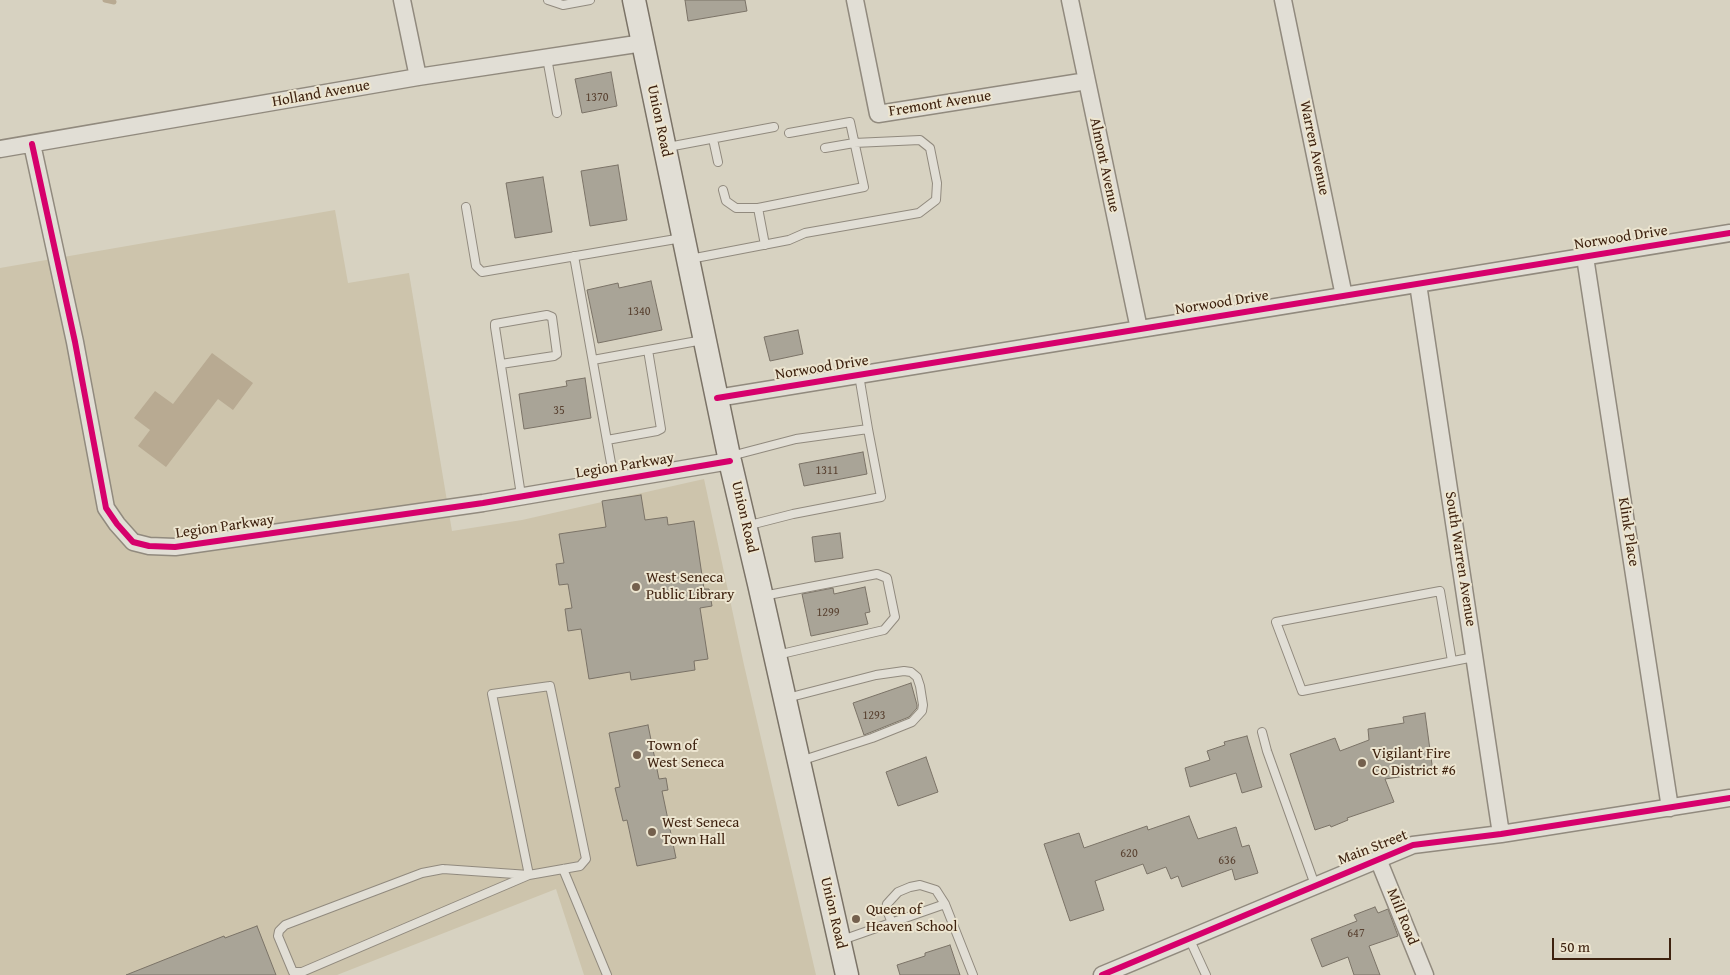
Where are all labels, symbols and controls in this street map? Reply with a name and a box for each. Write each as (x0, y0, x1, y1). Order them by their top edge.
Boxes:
street label: Holland Avenue (271, 77, 371, 111)
street label: Union Road (643, 83, 675, 159)
street label: Fremont Avenue (888, 87, 992, 121)
house number: 1370 (585, 91, 609, 105)
street label: Warren Avenue (1295, 99, 1333, 197)
street label: Almont Avenue (1085, 116, 1123, 214)
street label: Norwood Drive (1573, 222, 1669, 254)
street label: Norwood Drive (1174, 287, 1270, 319)
house number: 1340 (627, 305, 651, 319)
street label: Norwood Drive (774, 352, 870, 384)
house number: 35 (553, 404, 565, 418)
street label: Legion Parkway (575, 449, 675, 483)
house number: 1311 (815, 464, 839, 478)
street label: Union Road (727, 479, 761, 555)
street label: South Warren Avenue (1440, 490, 1480, 628)
street label: Klink Place (1614, 496, 1642, 568)
street label: Legion Parkway (175, 511, 275, 543)
place label: West Seneca Public Library (646, 569, 734, 604)
marker: West Seneca Public Library (630, 581, 642, 593)
house number: 1299 (816, 606, 840, 620)
house number: 1293 (862, 709, 886, 723)
place label: Town of West Seneca (647, 737, 724, 772)
place label: Vigilant Fire Co District #6 (1372, 745, 1456, 780)
marker: Town of West Seneca (631, 749, 643, 761)
marker: Vigilant Fire Co District #6 (1356, 757, 1368, 769)
place label: West Seneca Town Hall (662, 814, 739, 849)
marker: West Seneca Town Hall (646, 826, 658, 838)
street label: Main Street (1336, 826, 1410, 870)
house number: 620 (1120, 847, 1138, 861)
house number: 636 (1218, 854, 1236, 868)
street label: Union Road (816, 875, 850, 951)
street label: Mill Road (1382, 886, 1422, 948)
place label: Queen of Heaven School (866, 901, 957, 936)
marker: Queen of Heaven School (850, 913, 862, 925)
house number: 647 (1347, 927, 1365, 941)
scale bar (1555, 928, 1674, 960)
text: 50 m (1560, 936, 1590, 957)

